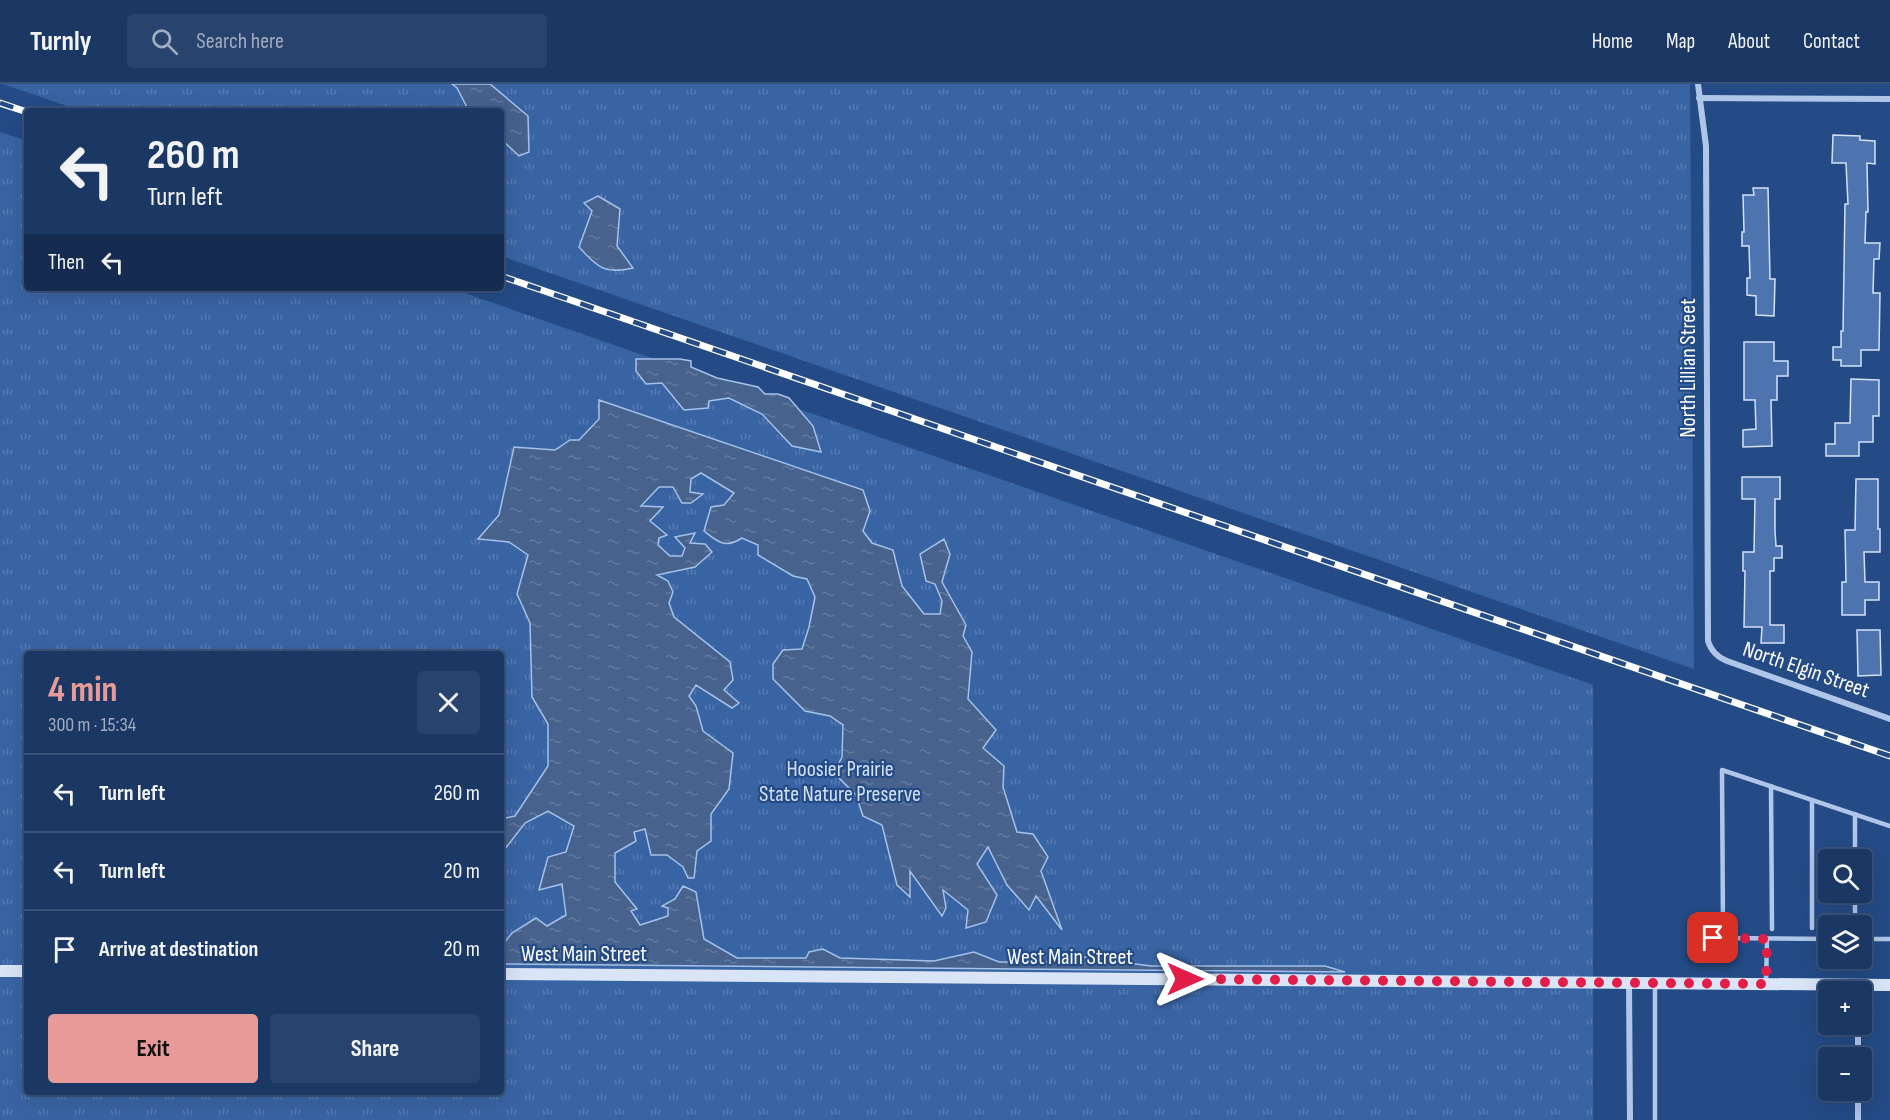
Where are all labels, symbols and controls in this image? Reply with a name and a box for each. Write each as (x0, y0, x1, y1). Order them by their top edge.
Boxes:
search box (127, 14, 547, 68)
text: Turnly (30, 25, 91, 58)
icon: search (148, 25, 181, 58)
text: Search here (196, 28, 284, 55)
text: Home (1592, 29, 1633, 54)
text: Map (1666, 29, 1695, 54)
text: About (1728, 29, 1770, 54)
text: Contact (1803, 29, 1860, 54)
text: 260 m (147, 130, 240, 181)
icon: left (48, 132, 126, 210)
text: Turn left (147, 181, 223, 213)
icon: left (96, 246, 129, 279)
text: Then (48, 249, 84, 276)
street label: North Lillian Street (1675, 298, 1702, 438)
street label: North Elgin Street (1739, 636, 1873, 704)
text: 4 min (48, 669, 118, 712)
button: close (417, 671, 480, 734)
text: 300 m · 15:34 (48, 713, 136, 737)
park label: Hoosier Prairie State Nature Preserve (759, 756, 921, 808)
icon: left (48, 777, 81, 810)
text: Turn left (99, 780, 165, 807)
text: 260 m (434, 780, 480, 807)
map controls (1818, 849, 1872, 1101)
button: search (1818, 849, 1872, 903)
icon: left (48, 855, 81, 888)
text: Turn left (99, 858, 165, 885)
text: 20 m (444, 858, 480, 885)
pin (1687, 912, 1738, 963)
button: layers (1818, 915, 1872, 969)
icon: arrive (1696, 921, 1729, 954)
icon: arrive (48, 933, 81, 966)
text: Arrive at destination (99, 936, 258, 963)
text: 20 m (444, 936, 480, 963)
street label: West Main Street (521, 941, 647, 968)
street label: West Main Street (1007, 944, 1133, 971)
position arrow (1153, 947, 1217, 1011)
button: + (1818, 981, 1872, 1035)
button: Exit (48, 1014, 258, 1083)
button: Share (270, 1014, 480, 1083)
button: − (1818, 1047, 1872, 1101)

